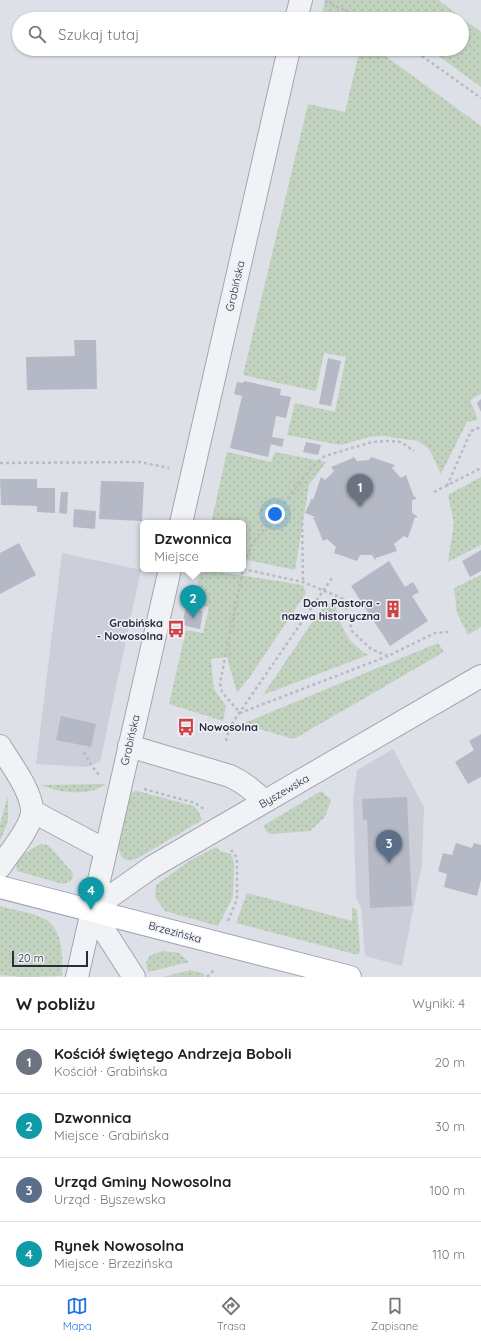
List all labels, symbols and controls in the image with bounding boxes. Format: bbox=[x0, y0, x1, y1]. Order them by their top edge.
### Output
search box bbox=[12, 12, 469, 56]
icon: search bbox=[26, 23, 48, 45]
text: Szukaj tutaj bbox=[58, 25, 139, 44]
street label: Grabińska bbox=[222, 259, 248, 313]
pin: 1 bbox=[347, 474, 373, 507]
your location bbox=[265, 504, 285, 524]
popup bbox=[140, 520, 246, 572]
text: Dzwonnica bbox=[154, 529, 232, 548]
text: Miejsce bbox=[154, 548, 199, 564]
pin: 2 bbox=[180, 585, 206, 618]
place label: Dom Pastora - nazwa historyczna bbox=[281, 596, 380, 623]
building icon: Dom Pastora - nazwa historyczna bbox=[383, 599, 403, 619]
place label: Grabińska - Nowosolna bbox=[97, 616, 163, 643]
bus stop icon: Grabińska - Nowosolna bbox=[166, 619, 186, 639]
street label: Grabińska bbox=[117, 713, 143, 767]
bus stop icon: Nowosolna bbox=[176, 717, 196, 737]
place label: Nowosolna bbox=[199, 720, 258, 734]
street label: Byszewska bbox=[256, 771, 312, 811]
pin: 3 bbox=[376, 830, 402, 863]
pin: 4 bbox=[78, 877, 104, 910]
street label: Brzezińska bbox=[147, 918, 203, 946]
scale bar bbox=[12, 949, 88, 968]
text: 20 m bbox=[18, 951, 44, 965]
text: W pobliżu bbox=[16, 993, 96, 1014]
text: Wyniki: 4 bbox=[412, 995, 465, 1011]
text: Kościół świętego Andrzeja Boboli bbox=[54, 1044, 292, 1063]
text: 1 bbox=[26, 1054, 32, 1070]
text: 20 m bbox=[435, 1054, 465, 1070]
text: Kościół · Grabińska bbox=[54, 1063, 167, 1079]
text: Dzwonnica bbox=[54, 1108, 132, 1127]
text: 2 bbox=[25, 1118, 33, 1134]
text: 30 m bbox=[435, 1118, 465, 1134]
text: Miejsce · Grabińska bbox=[54, 1127, 169, 1143]
text: Urząd Gminy Nowosolna bbox=[54, 1172, 231, 1191]
text: 3 bbox=[26, 1182, 32, 1198]
text: 100 m bbox=[429, 1182, 465, 1198]
text: Urząd · Byszewska bbox=[54, 1191, 166, 1207]
text: Rynek Nowosolna bbox=[54, 1236, 184, 1255]
text: 4 bbox=[25, 1246, 33, 1262]
text: 110 m bbox=[432, 1246, 465, 1262]
text: Miejsce · Brzezińska bbox=[54, 1255, 173, 1271]
tab: Mapa bbox=[63, 1295, 92, 1333]
tab: Trasa bbox=[217, 1295, 246, 1333]
tab: Zapisane bbox=[371, 1295, 418, 1333]

